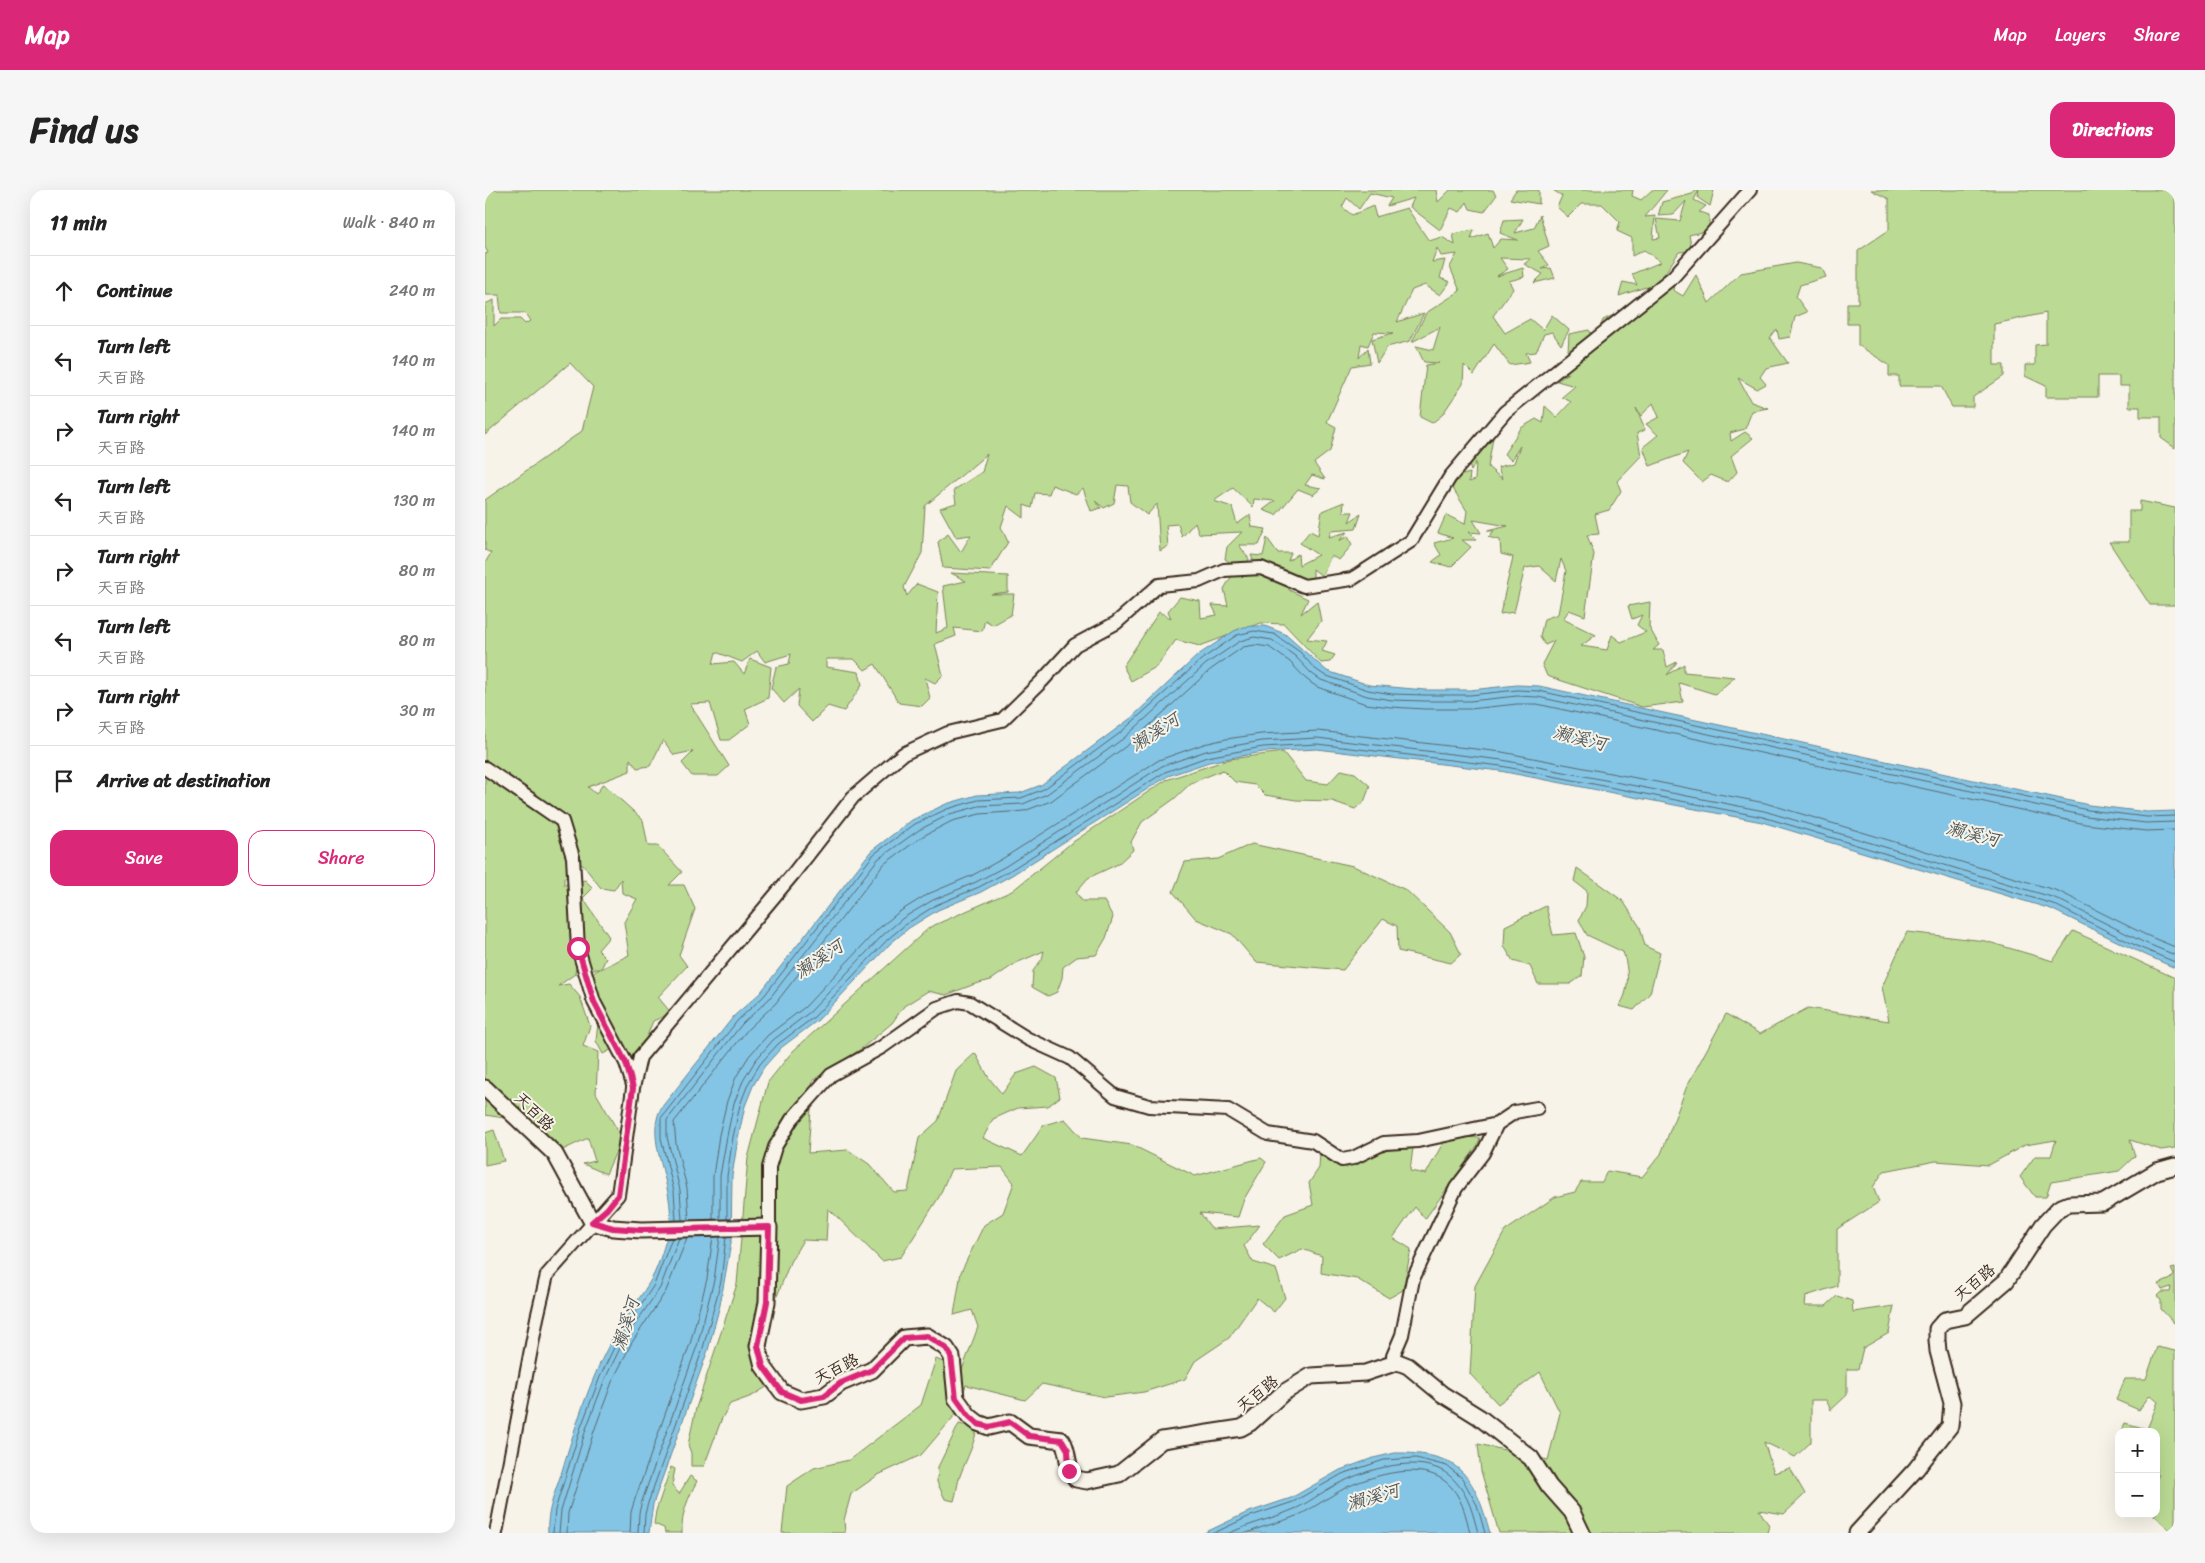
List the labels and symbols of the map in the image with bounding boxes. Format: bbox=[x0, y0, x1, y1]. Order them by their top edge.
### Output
water label: 濑溪河 bbox=[1124, 702, 1189, 760]
water label: 濑溪河 bbox=[1550, 716, 1613, 761]
water label: 濑溪河 bbox=[1943, 812, 2006, 857]
water label: 濑溪河 bbox=[788, 929, 853, 987]
route start bbox=[567, 937, 590, 960]
street label: 天百路 bbox=[507, 1084, 562, 1138]
street label: 天百路 bbox=[1947, 1256, 2002, 1309]
water label: 濑溪河 bbox=[603, 1291, 650, 1354]
street label: 天百路 bbox=[808, 1345, 864, 1392]
street label: 天百路 bbox=[1230, 1367, 1285, 1420]
route end bbox=[1058, 1460, 1081, 1483]
water label: 濑溪河 bbox=[1343, 1473, 1406, 1520]

